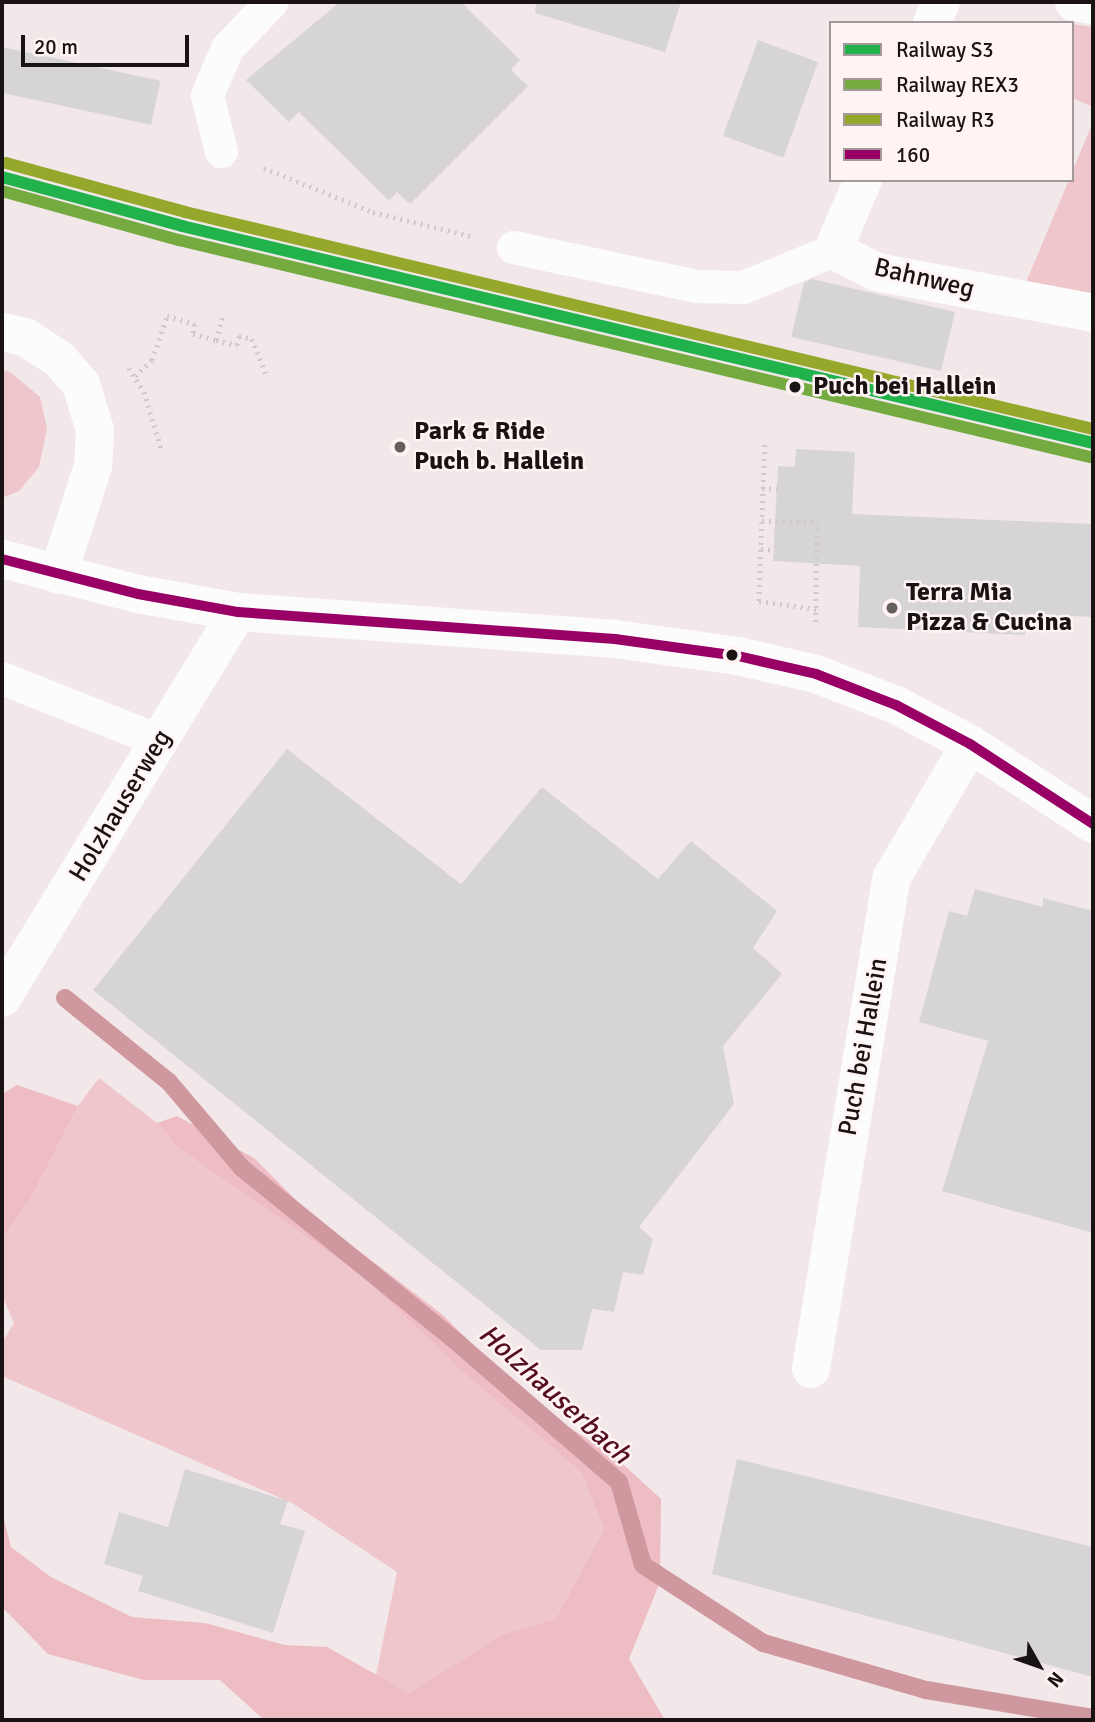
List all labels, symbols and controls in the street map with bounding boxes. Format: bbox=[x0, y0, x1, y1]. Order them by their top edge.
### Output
scale bar bbox=[24, 21, 192, 65]
legend bbox=[829, 21, 1074, 182]
text: 20 m bbox=[34, 34, 78, 60]
text: Railway S3 bbox=[896, 37, 994, 63]
text: Railway REX3 bbox=[896, 72, 1019, 98]
text: Railway R3 bbox=[896, 107, 995, 133]
text: 160 bbox=[896, 142, 930, 168]
street label: Bahnweg bbox=[871, 252, 977, 306]
place label: Puch bei Hallein bbox=[813, 371, 997, 403]
marker: Puch bei Hallein bbox=[783, 375, 807, 399]
place label: Park & Ride Puch b. Hallein bbox=[414, 416, 584, 478]
marker: Park & Ride Puch b. Hallein bbox=[392, 439, 408, 455]
place label: Terra Mia Pizza & Cucina bbox=[906, 577, 1072, 638]
marker: Terra Mia Pizza & Cucina bbox=[884, 600, 900, 616]
unlabelled marker bbox=[725, 648, 739, 662]
street label: Holzhauserweg bbox=[63, 724, 179, 888]
street label: Puch bei Hallein bbox=[833, 956, 895, 1138]
water label: Holzhauserbach bbox=[472, 1317, 638, 1471]
north arrow bbox=[1004, 1631, 1074, 1701]
text: N bbox=[1042, 1667, 1069, 1692]

